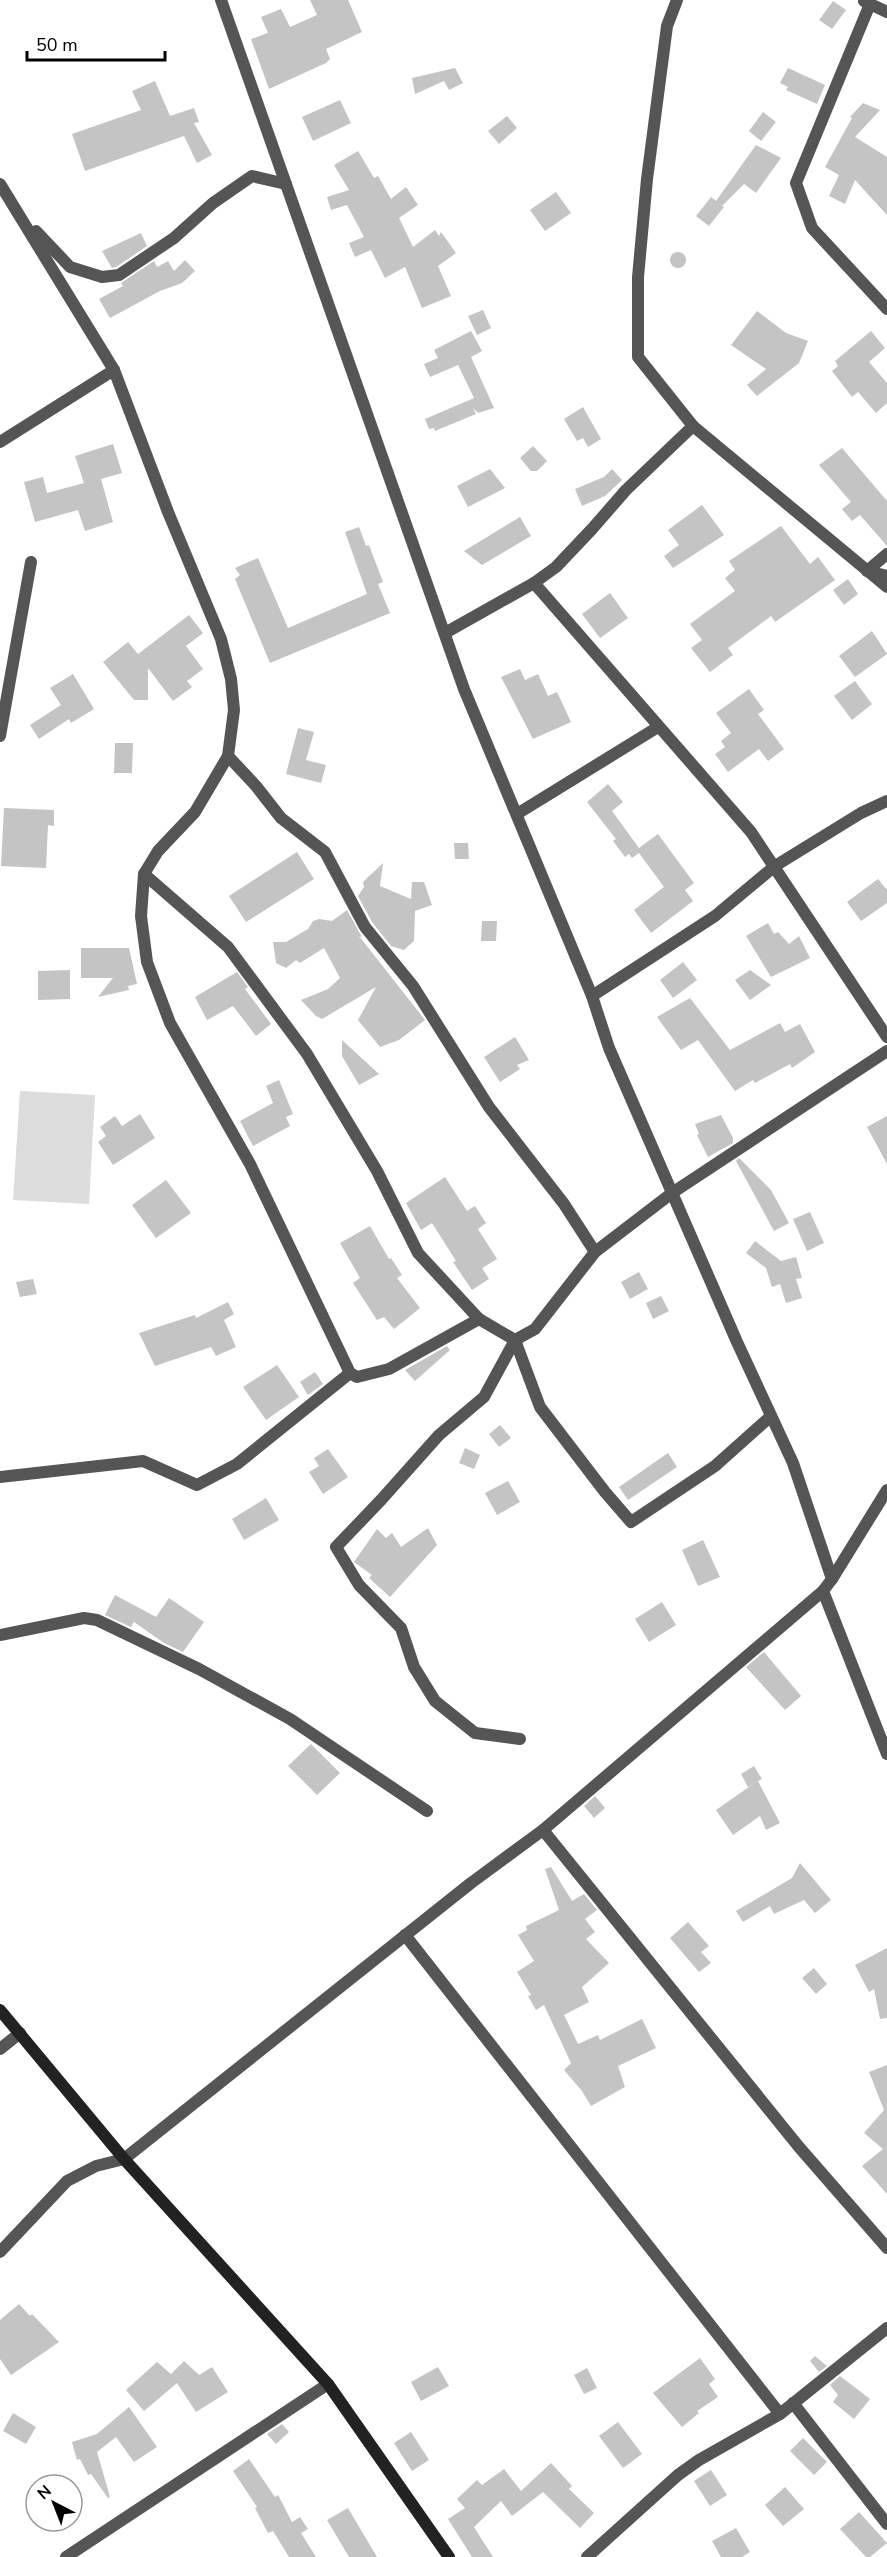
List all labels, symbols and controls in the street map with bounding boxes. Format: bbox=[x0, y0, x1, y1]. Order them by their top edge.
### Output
scale bar bbox=[27, 24, 165, 62]
text: 50 m bbox=[36, 33, 78, 57]
north arrow bbox=[24, 2473, 84, 2533]
text: N bbox=[33, 2480, 56, 2505]

